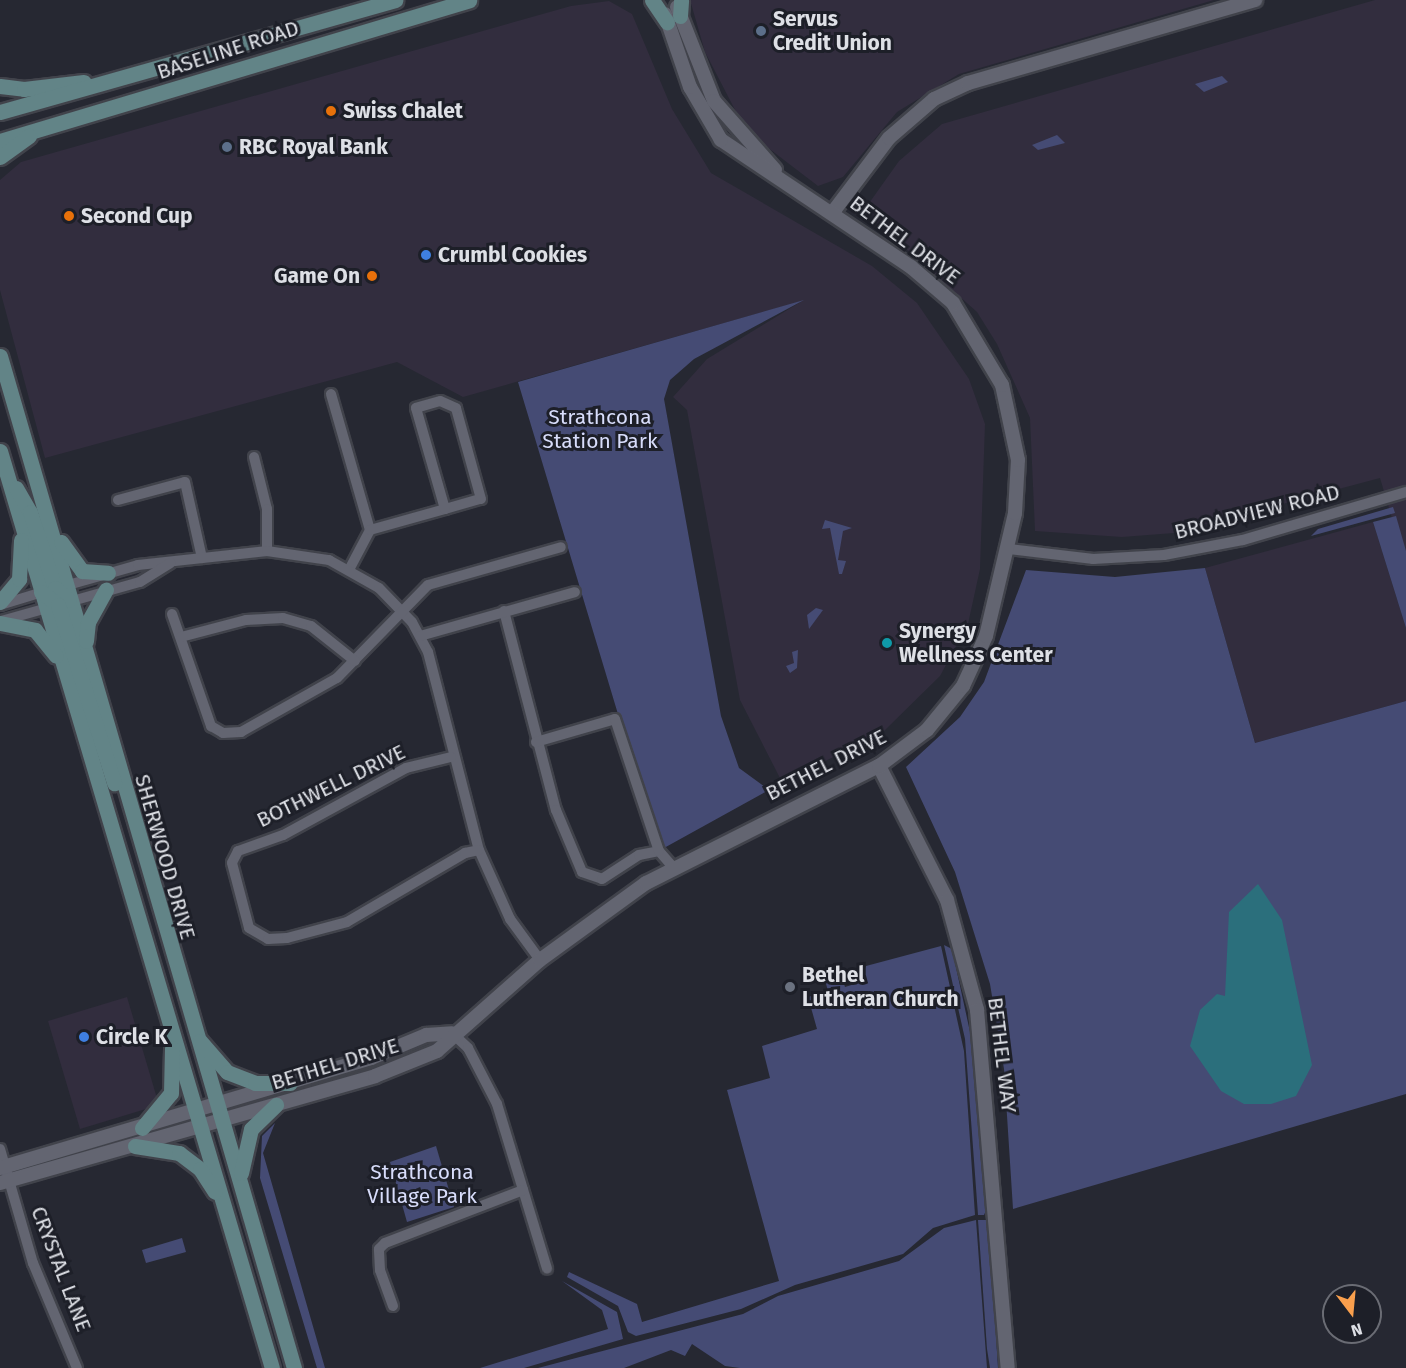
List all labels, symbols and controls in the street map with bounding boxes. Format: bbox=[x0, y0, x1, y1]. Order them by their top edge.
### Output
place label: Servus Credit Union bbox=[773, 6, 892, 56]
street label: BASELINE ROAD bbox=[154, 15, 302, 85]
marker: Servus Credit Union bbox=[754, 24, 768, 38]
place label: Swiss Chalet bbox=[343, 98, 463, 124]
marker: Swiss Chalet bbox=[324, 104, 338, 118]
place label: RBC Royal Bank bbox=[239, 134, 388, 160]
marker: RBC Royal Bank bbox=[220, 140, 234, 154]
street label: BETHEL DRIVE bbox=[845, 190, 965, 290]
place label: Second Cup bbox=[81, 203, 192, 229]
marker: Second Cup bbox=[62, 209, 76, 223]
place label: Crumbl Cookies bbox=[438, 242, 587, 268]
marker: Crumbl Cookies bbox=[419, 248, 433, 262]
place label: Game On bbox=[274, 263, 360, 289]
marker: Game On bbox=[365, 269, 379, 283]
park label: Strathcona Station Park bbox=[542, 404, 658, 454]
street label: BROADVIEW ROAD bbox=[1172, 479, 1342, 545]
place label: Synergy Wellness Center bbox=[899, 618, 1053, 668]
marker: Synergy Wellness Center bbox=[880, 636, 894, 650]
street label: BETHEL DRIVE bbox=[762, 724, 890, 806]
street label: BOTHWELL DRIVE bbox=[253, 739, 409, 833]
street label: SHERWOOD DRIVE bbox=[129, 772, 201, 942]
place label: Bethel Lutheran Church bbox=[802, 962, 959, 1012]
marker: Bethel Lutheran Church bbox=[783, 980, 797, 994]
street label: BETHEL WAY bbox=[982, 996, 1022, 1114]
place label: Circle K bbox=[96, 1024, 168, 1050]
marker: Circle K bbox=[77, 1030, 91, 1044]
street label: BETHEL DRIVE bbox=[268, 1033, 402, 1095]
park label: Strathcona Village Park bbox=[367, 1159, 477, 1209]
street label: CRYSTAL LANE bbox=[26, 1203, 96, 1335]
north arrow bbox=[1322, 1284, 1382, 1344]
text: N bbox=[1349, 1319, 1364, 1340]

